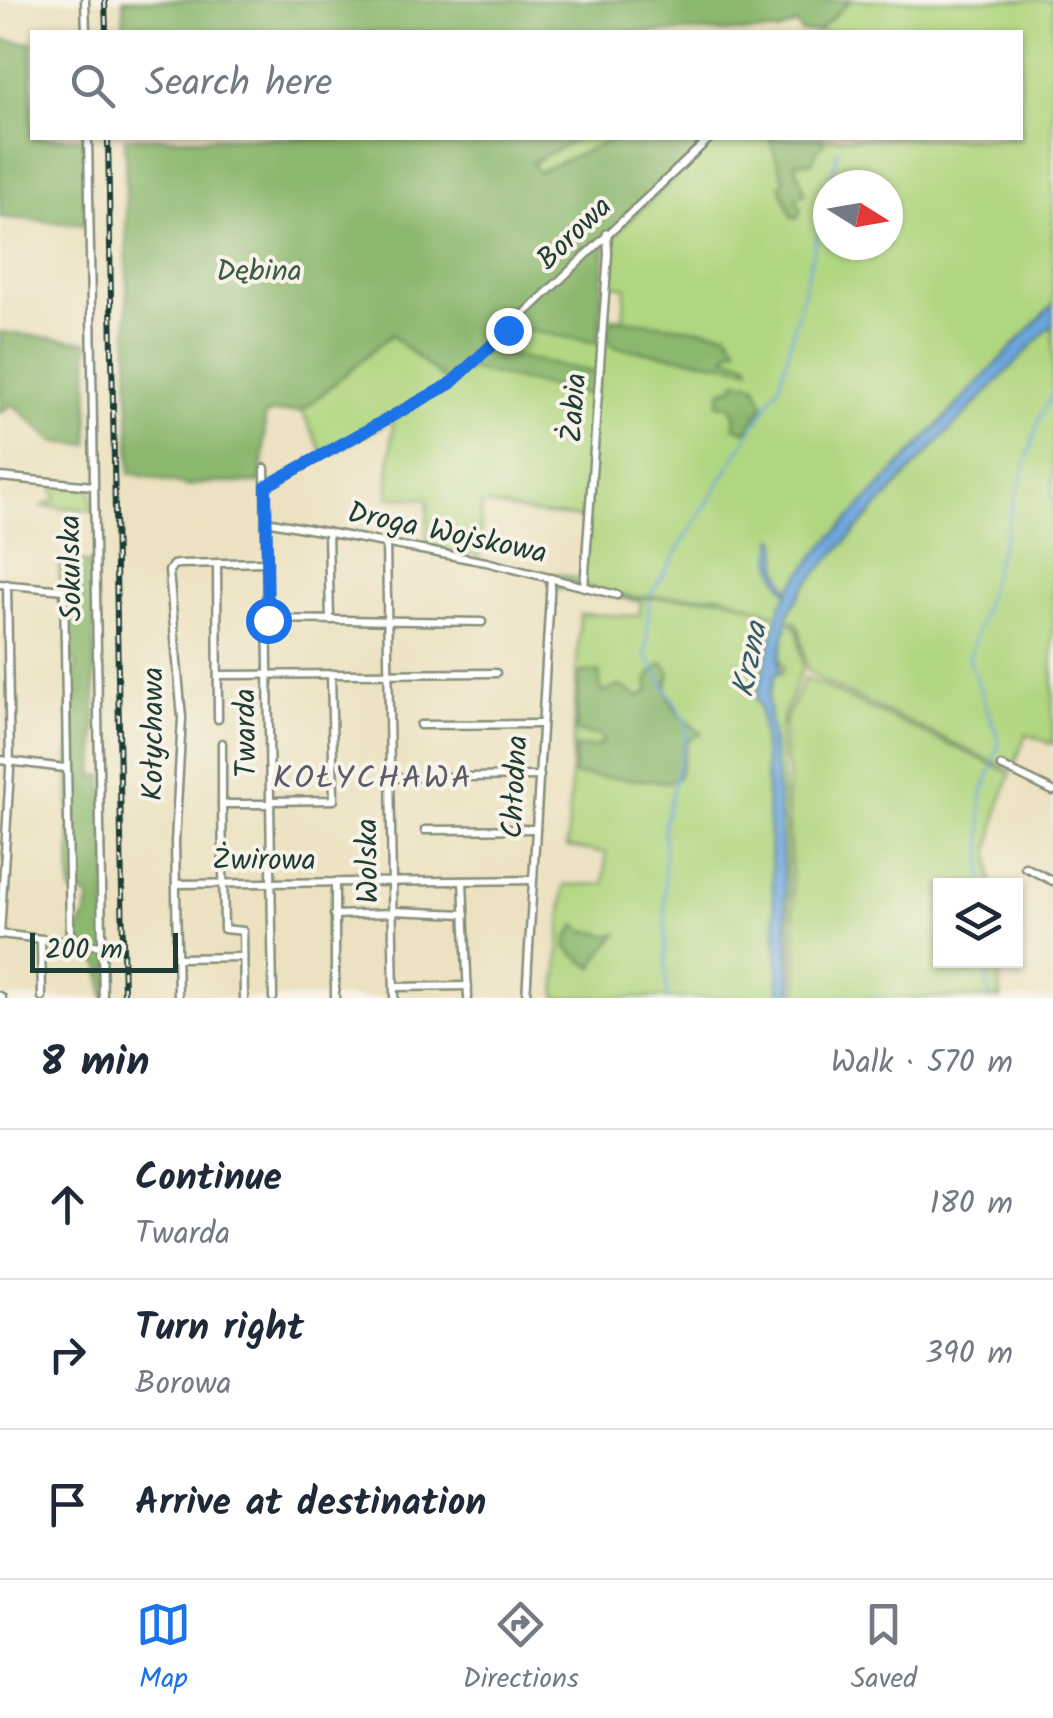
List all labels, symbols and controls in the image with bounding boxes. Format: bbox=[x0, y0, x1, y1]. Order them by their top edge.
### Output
search box bbox=[30, 30, 1023, 140]
text: Search here bbox=[145, 55, 332, 115]
icon: search bbox=[65, 58, 120, 113]
north arrow bbox=[813, 170, 903, 260]
street label: Borowa bbox=[526, 185, 624, 283]
park label: Dębina bbox=[216, 248, 302, 296]
route end bbox=[486, 308, 532, 354]
street label: Żabia bbox=[549, 372, 601, 444]
street label: Droga Wojskowa bbox=[343, 489, 551, 579]
street label: Sokulska bbox=[47, 514, 97, 622]
route start bbox=[246, 598, 292, 644]
water label: Krzna bbox=[719, 616, 784, 702]
street label: Kołychawa bbox=[130, 667, 178, 801]
street label: Twarda bbox=[222, 688, 272, 778]
street label: Chłodna bbox=[489, 734, 543, 840]
district label: KOŁYCHAWA bbox=[273, 754, 473, 805]
street label: Wolska bbox=[344, 818, 394, 904]
street label: Żwirowa bbox=[212, 837, 316, 885]
map controls bbox=[933, 878, 1023, 968]
button: layers bbox=[933, 878, 1023, 968]
scale bar bbox=[30, 928, 178, 973]
text: 200 m bbox=[45, 928, 123, 973]
text: 8 min bbox=[40, 1030, 150, 1097]
text: Walk · 570 m bbox=[831, 1038, 1013, 1089]
text: Continue bbox=[135, 1149, 282, 1209]
icon: ahead bbox=[40, 1177, 95, 1232]
text: 180 m bbox=[929, 1179, 1013, 1230]
text: Twarda bbox=[135, 1209, 230, 1260]
text: Turn right bbox=[135, 1299, 304, 1359]
icon: right bbox=[40, 1327, 95, 1382]
text: 390 m bbox=[925, 1329, 1013, 1380]
text: Borowa bbox=[135, 1359, 232, 1410]
text: Arrive at destination bbox=[135, 1474, 486, 1534]
icon: arrive bbox=[40, 1477, 95, 1532]
tab: Map bbox=[136, 1597, 191, 1702]
tab: Directions bbox=[463, 1597, 579, 1702]
tab: Saved bbox=[851, 1597, 917, 1702]

